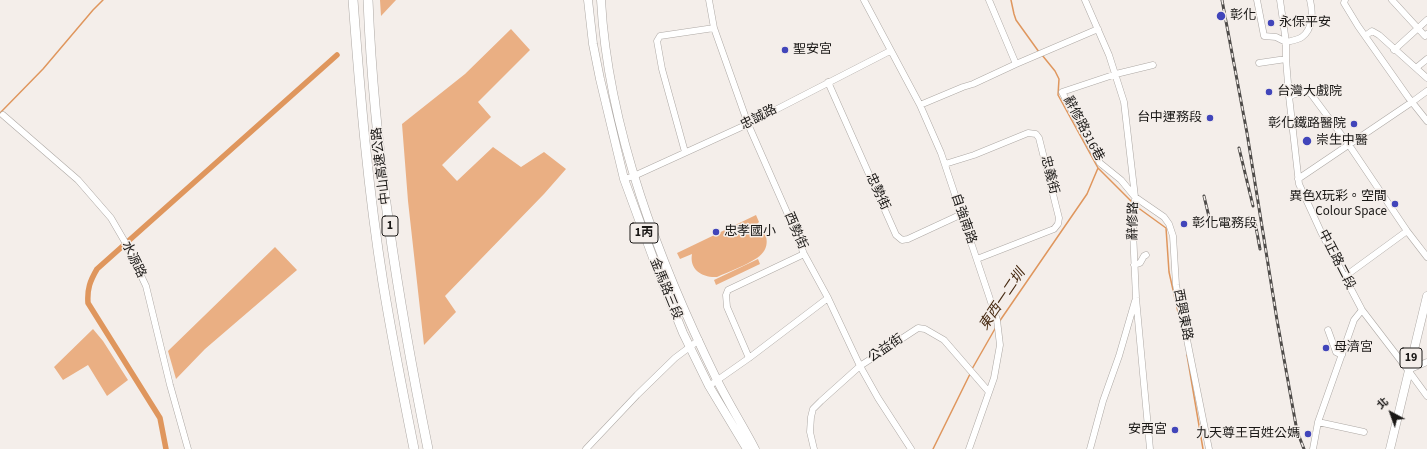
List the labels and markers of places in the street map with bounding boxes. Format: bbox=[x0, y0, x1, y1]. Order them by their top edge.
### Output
place label: 彰化 bbox=[1230, 8, 1256, 24]
marker: 彰化 bbox=[1215, 10, 1227, 22]
place label: 永保平安 bbox=[1279, 15, 1331, 31]
marker: 永保平安 bbox=[1266, 18, 1276, 28]
place label: 聖安宮 bbox=[793, 42, 832, 58]
marker: 聖安宮 bbox=[780, 45, 790, 55]
place label: 台灣大戲院 bbox=[1277, 84, 1342, 100]
marker: 台灣大戲院 bbox=[1264, 87, 1274, 97]
place label: 台中運務段 bbox=[1137, 110, 1202, 126]
marker: 台中運務段 bbox=[1205, 113, 1215, 123]
place label: 彰化鐵路醫院 bbox=[1268, 116, 1346, 132]
marker: 彰化鐵路醫院 bbox=[1349, 119, 1359, 129]
place label: 崇生中醫 bbox=[1316, 133, 1368, 149]
marker: 崇生中醫 bbox=[1301, 135, 1313, 147]
place label: 異色X玩彩。空間 Colour Space bbox=[1289, 189, 1387, 220]
marker: 異色X玩彩。空間 Colour Space bbox=[1390, 199, 1400, 209]
place label: 彰化電務段 bbox=[1192, 216, 1257, 232]
marker: 彰化電務段 bbox=[1179, 219, 1189, 229]
place label: 忠孝國小 bbox=[724, 224, 776, 240]
marker: 忠孝國小 bbox=[711, 227, 721, 237]
place label: 母濟宮 bbox=[1334, 340, 1373, 356]
marker: 母濟宮 bbox=[1321, 343, 1331, 353]
place label: 安西宮 bbox=[1128, 422, 1167, 438]
marker: 安西宮 bbox=[1170, 425, 1180, 435]
place label: 九天尊王百姓公媽 bbox=[1196, 426, 1300, 442]
marker: 九天尊王百姓公媽 bbox=[1303, 429, 1313, 439]

